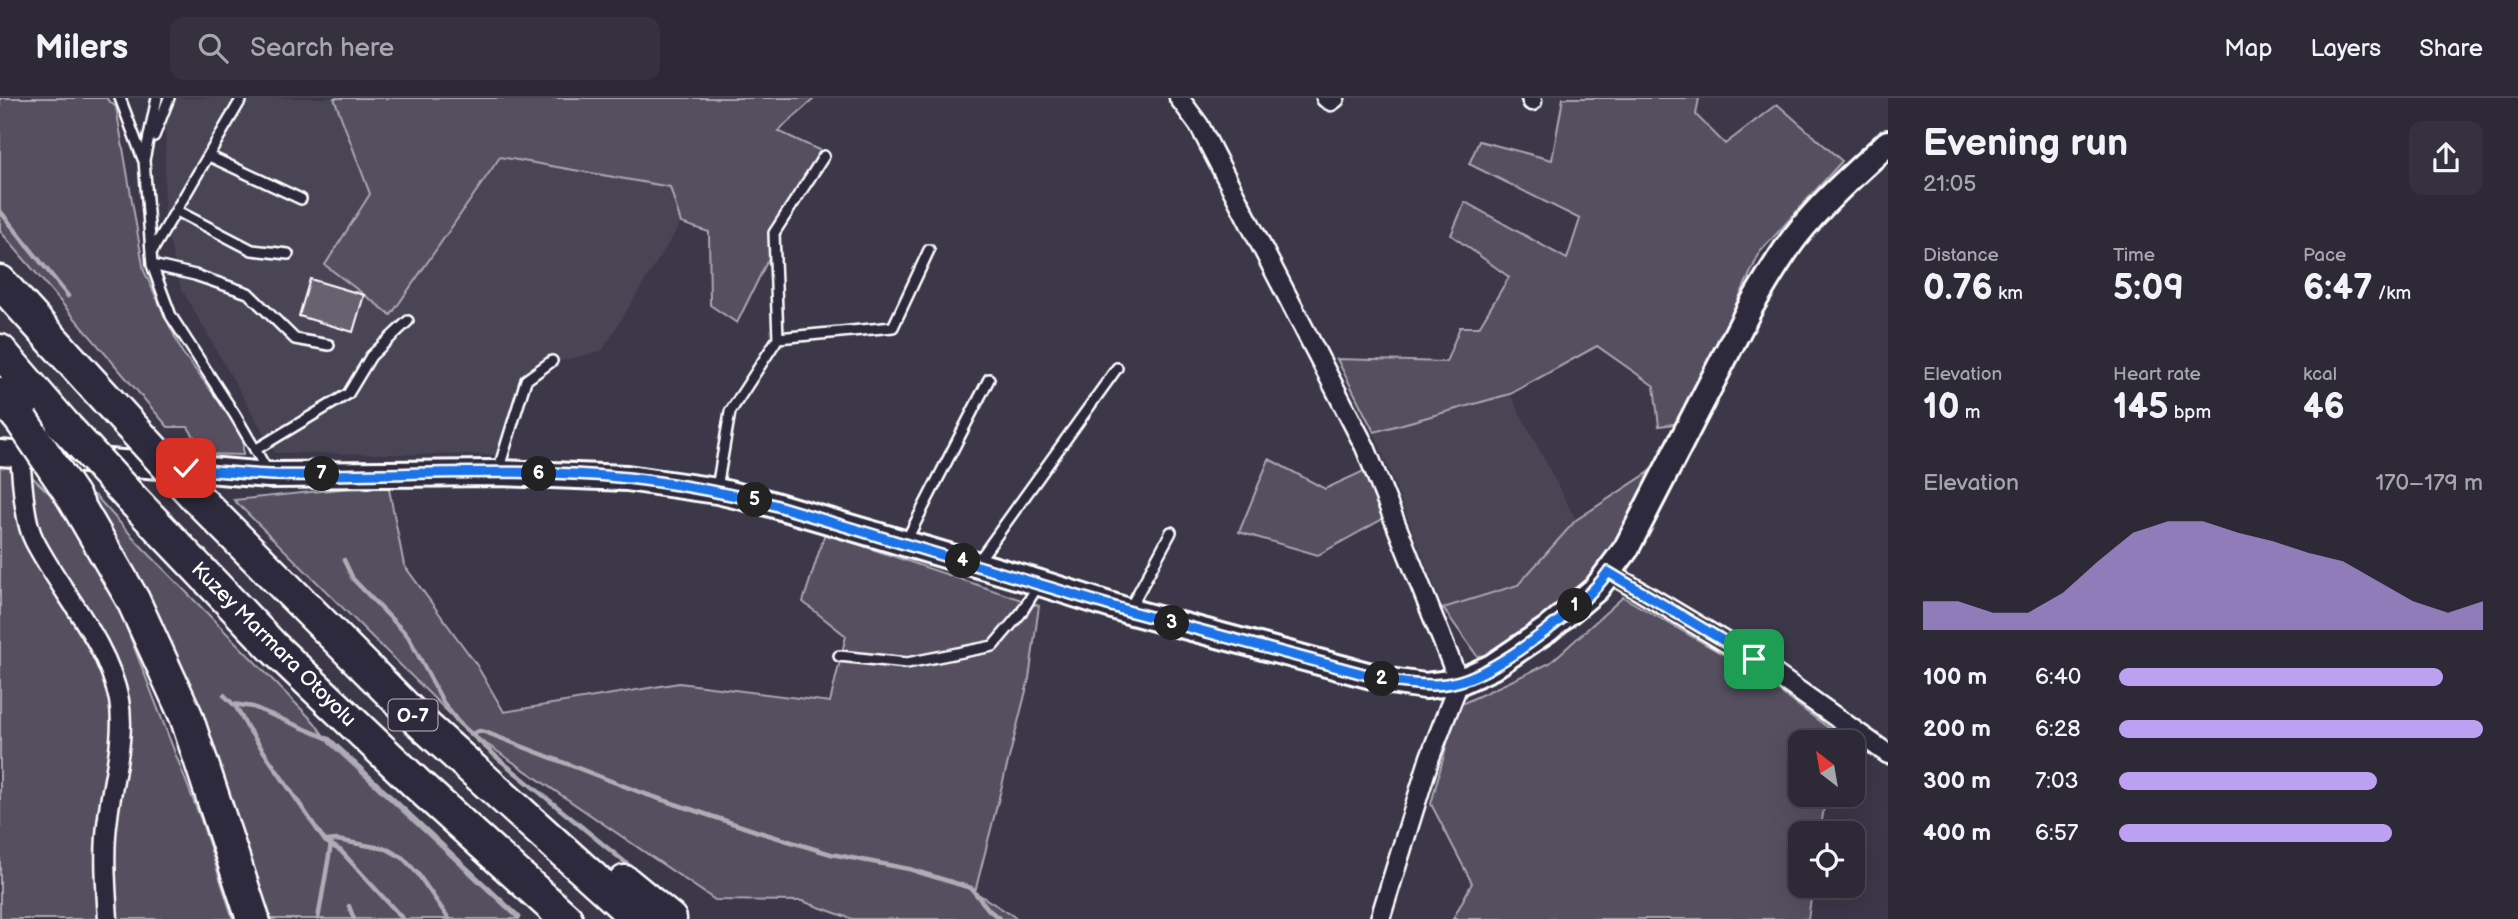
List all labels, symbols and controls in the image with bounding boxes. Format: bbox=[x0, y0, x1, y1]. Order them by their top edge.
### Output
search box bbox=[170, 17, 660, 80]
text: Milers bbox=[35, 28, 128, 68]
icon: search bbox=[194, 29, 232, 67]
text: Search here bbox=[250, 33, 394, 64]
text: Map bbox=[2224, 34, 2272, 63]
text: Layers bbox=[2310, 34, 2381, 63]
text: Share bbox=[2419, 34, 2483, 63]
text: Evening run bbox=[1923, 121, 2128, 166]
button: share bbox=[2409, 121, 2483, 195]
text: 21:05 bbox=[1923, 170, 1976, 198]
text: Distance bbox=[1923, 244, 1999, 267]
text: Time bbox=[2113, 244, 2155, 267]
text: Pace bbox=[2303, 244, 2346, 267]
text: 0.76 bbox=[1923, 267, 1993, 310]
text: 5:09 bbox=[2113, 267, 2184, 310]
text: 6:47 bbox=[2303, 267, 2373, 310]
text: km bbox=[1993, 282, 2023, 305]
text: /km bbox=[2373, 282, 2411, 305]
text: Elevation bbox=[1923, 363, 2002, 386]
text: Heart rate bbox=[2113, 363, 2201, 386]
text: kcal bbox=[2303, 363, 2337, 386]
text: 10 bbox=[1923, 386, 1960, 429]
text: 145 bbox=[2113, 386, 2169, 429]
text: 46 bbox=[2303, 386, 2345, 429]
text: m bbox=[1960, 401, 1980, 424]
text: bpm bbox=[2169, 401, 2211, 424]
pin bbox=[156, 438, 216, 498]
icon: check bbox=[167, 449, 205, 487]
pin: 7 bbox=[304, 456, 340, 492]
pin: 6 bbox=[522, 456, 556, 492]
text: 7 bbox=[316, 462, 327, 485]
text: 6 bbox=[533, 462, 544, 485]
text: Elevation bbox=[1923, 469, 2019, 497]
text: 170–179 m bbox=[2375, 469, 2483, 497]
pin: 5 bbox=[738, 482, 772, 518]
text: 5 bbox=[749, 488, 760, 511]
pin: 4 bbox=[946, 544, 981, 578]
text: 4 bbox=[957, 549, 968, 572]
street label: Kuzey Marmara Otoyolu bbox=[186, 557, 361, 732]
pin: 1 bbox=[1558, 588, 1592, 624]
text: 1 bbox=[1571, 594, 1579, 617]
pin: 3 bbox=[1154, 606, 1190, 640]
text: 3 bbox=[1166, 611, 1177, 634]
pin bbox=[1724, 629, 1784, 689]
icon: arrive bbox=[1735, 640, 1773, 678]
pin: 2 bbox=[1364, 662, 1400, 696]
text: 100 m bbox=[1923, 663, 1987, 691]
text: 6:40 bbox=[2035, 663, 2081, 691]
text: 2 bbox=[1376, 667, 1387, 690]
road number: O-7 bbox=[388, 700, 438, 730]
text: 200 m bbox=[1923, 715, 1991, 743]
text: 6:28 bbox=[2035, 715, 2081, 743]
north arrow bbox=[1788, 730, 1866, 807]
map controls bbox=[1788, 730, 1865, 898]
text: 300 m bbox=[1923, 767, 1991, 795]
text: 7:03 bbox=[2035, 767, 2079, 795]
text: 400 m bbox=[1923, 819, 1991, 847]
text: 6:57 bbox=[2035, 819, 2078, 847]
button: locate bbox=[1788, 821, 1865, 898]

